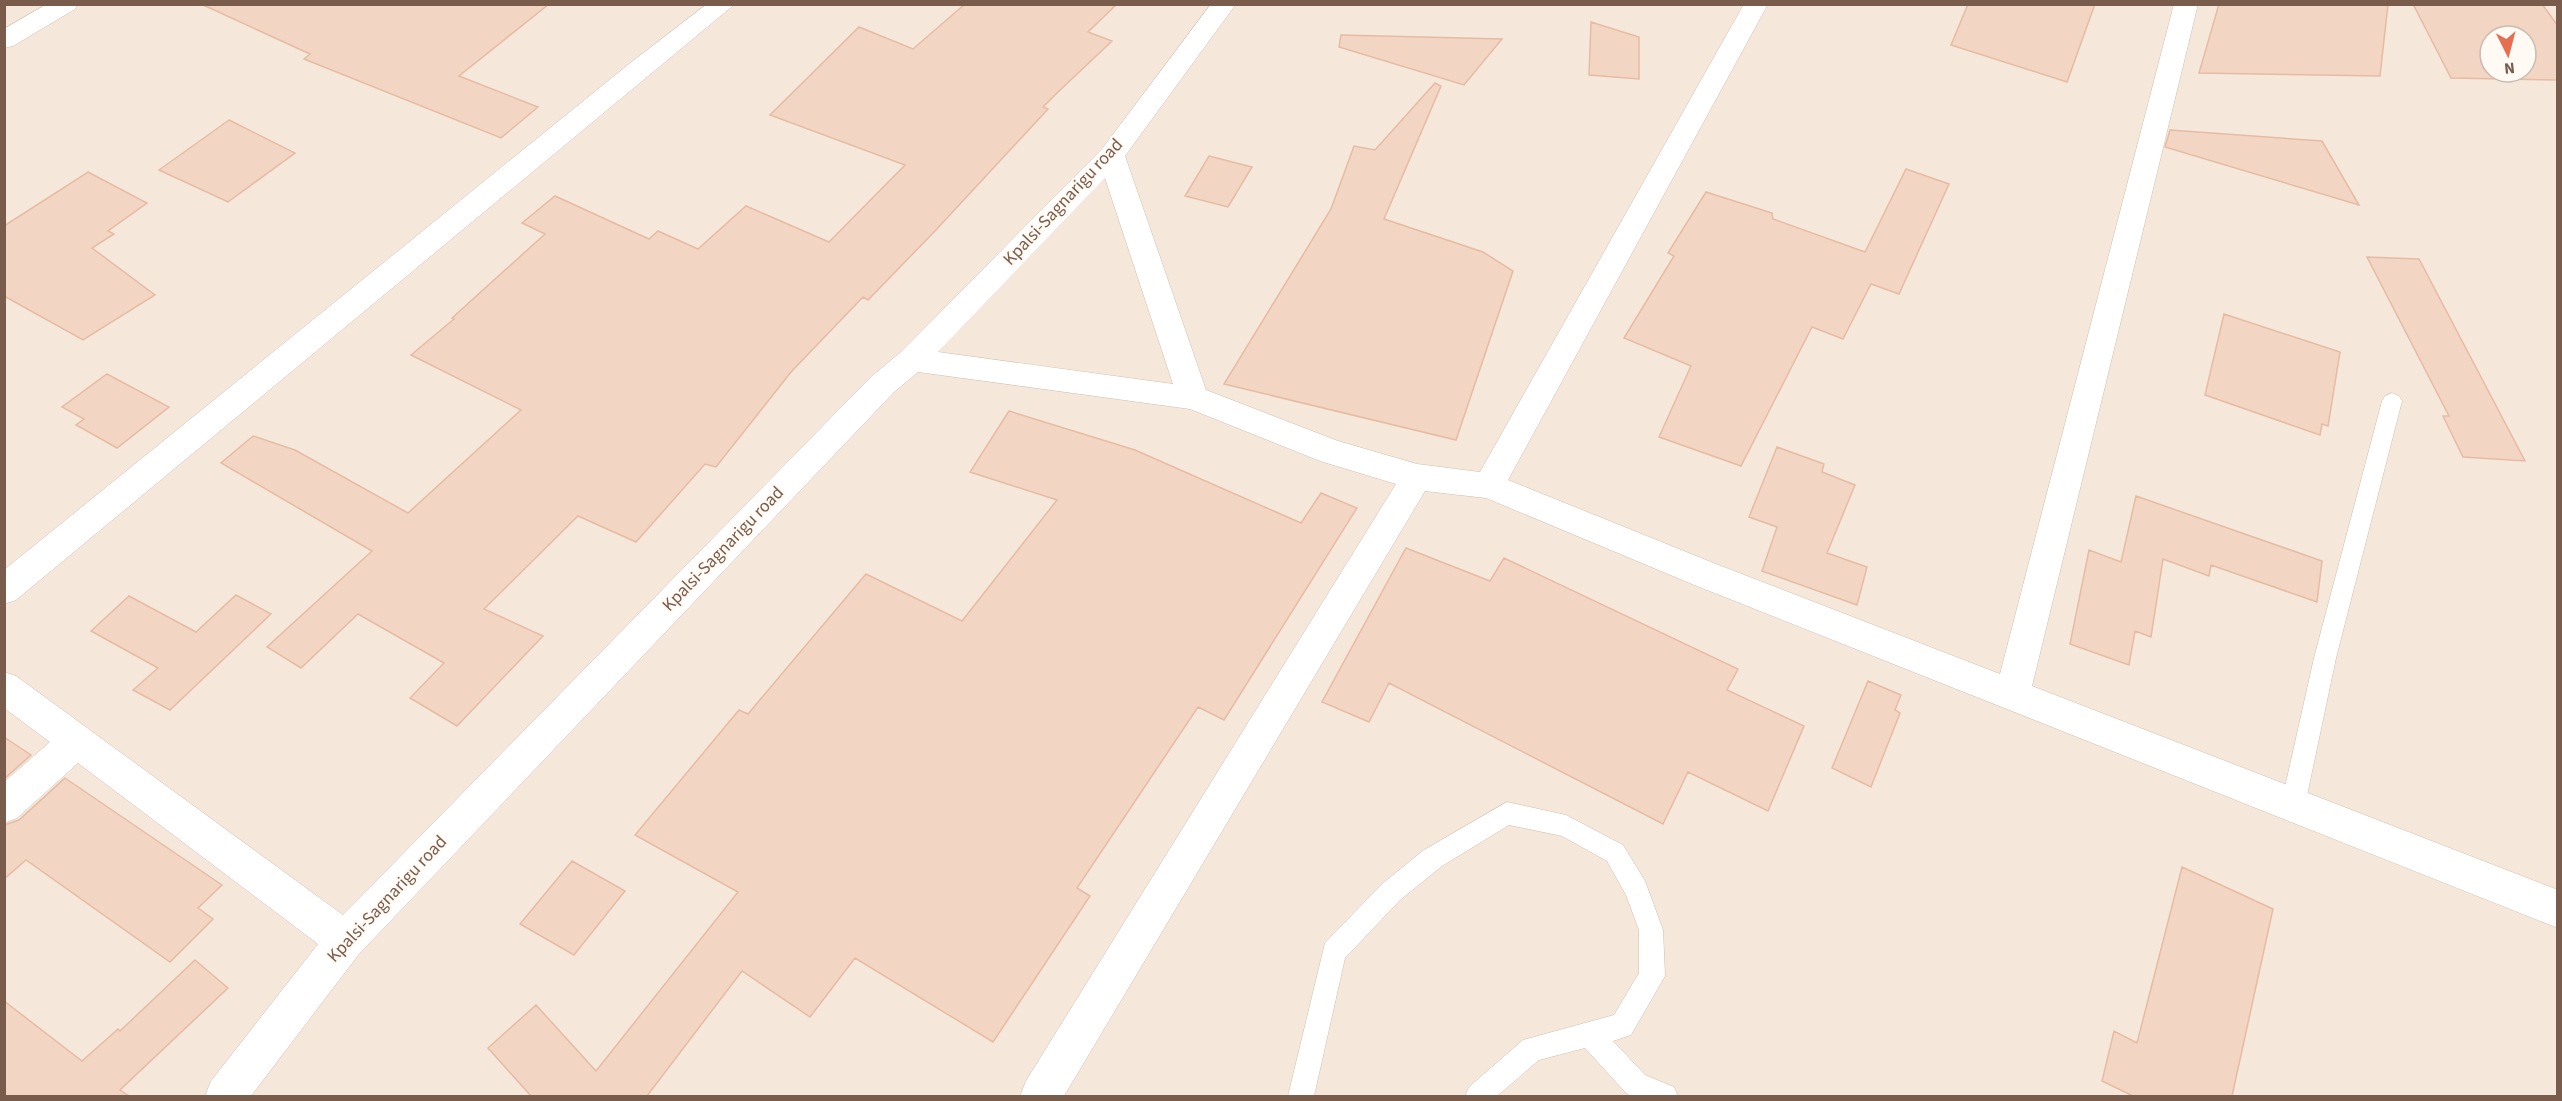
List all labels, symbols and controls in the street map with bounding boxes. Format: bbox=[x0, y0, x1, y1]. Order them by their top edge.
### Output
north arrow bbox=[2478, 24, 2538, 84]
text: N bbox=[2503, 56, 2516, 79]
street label: Kpalsi-Sagnarigu road bbox=[997, 133, 1129, 271]
street label: Kpalsi-Sagnarigu road bbox=[657, 481, 789, 617]
street label: Kpalsi-Sagnarigu road bbox=[321, 830, 453, 968]

